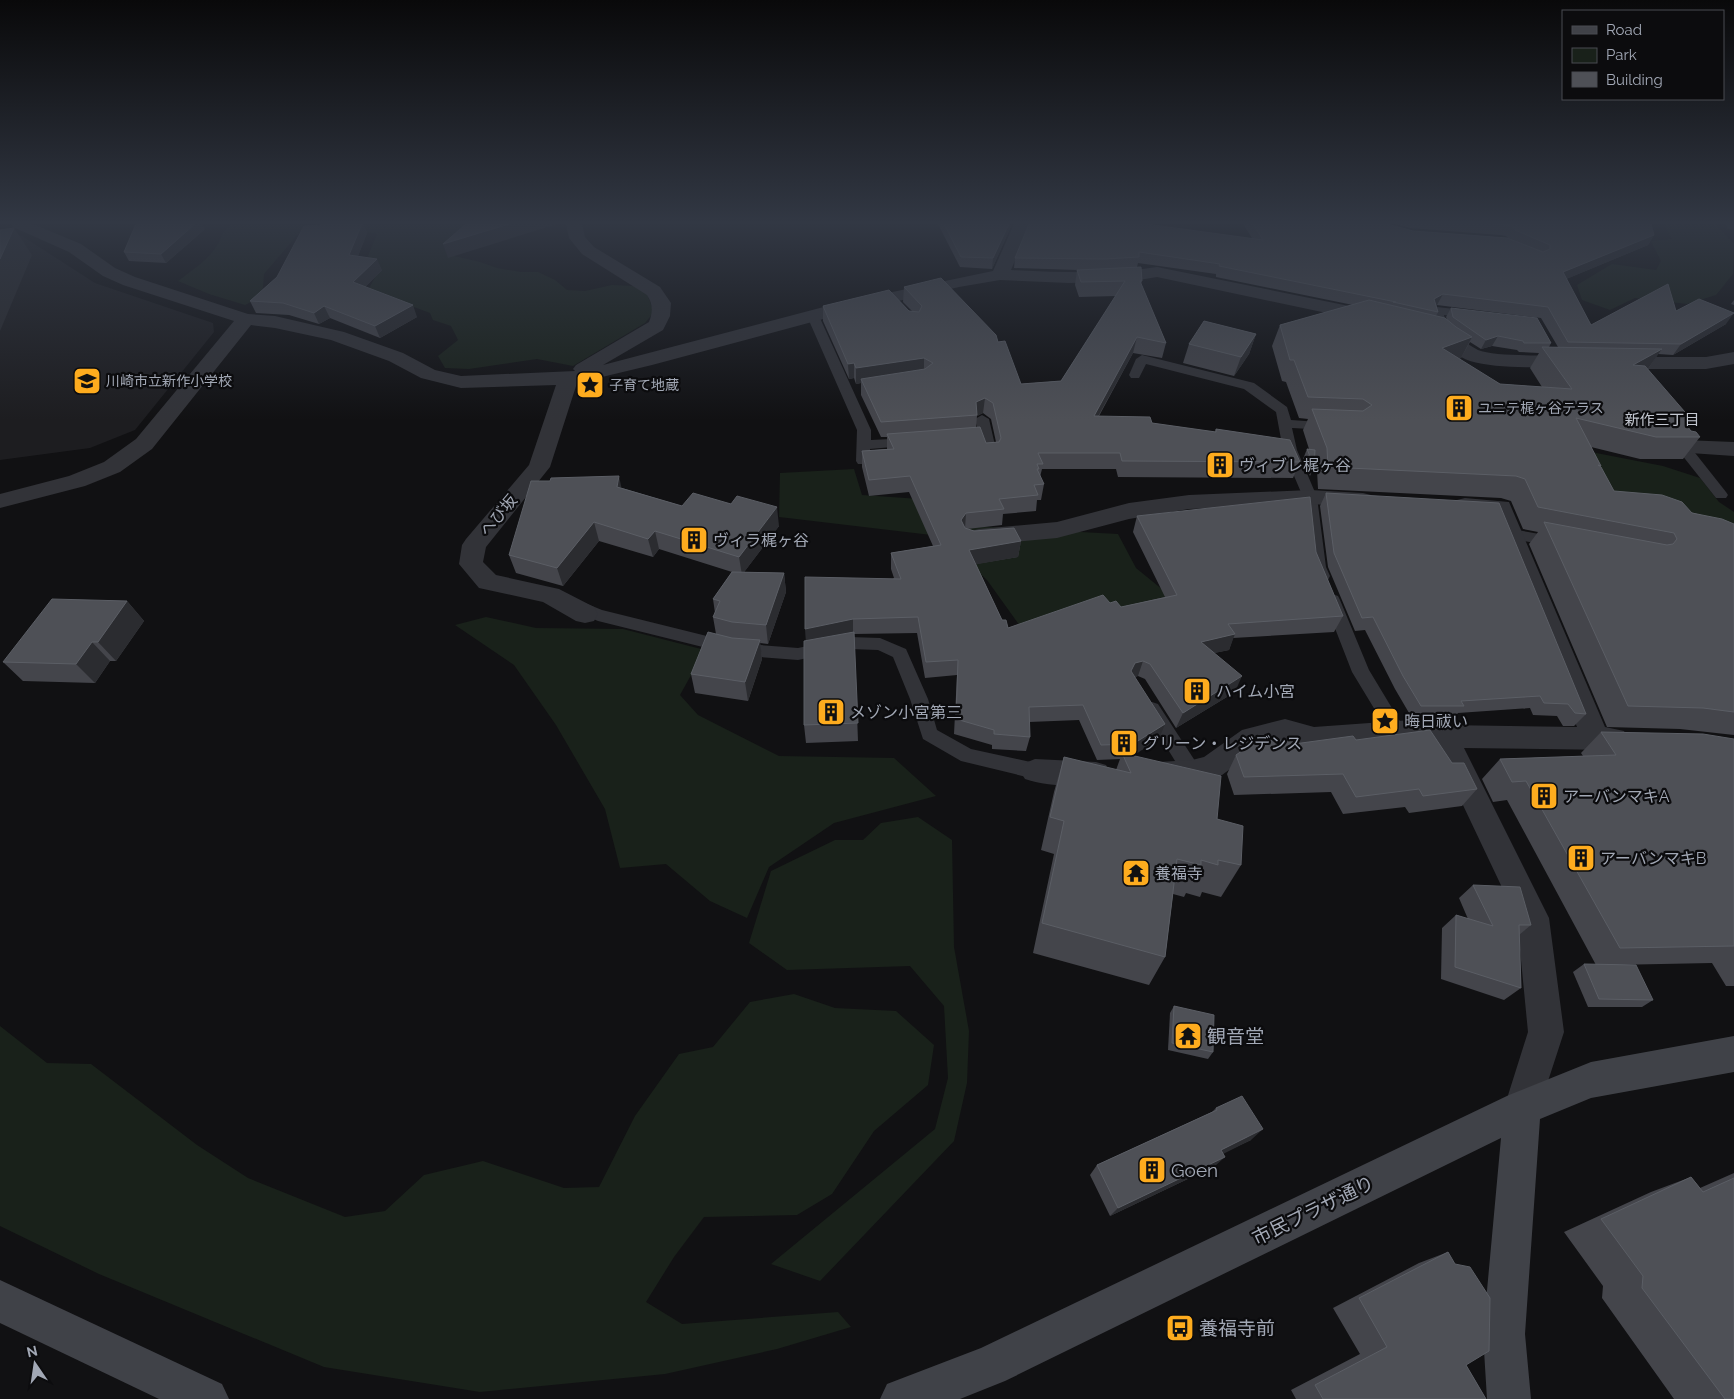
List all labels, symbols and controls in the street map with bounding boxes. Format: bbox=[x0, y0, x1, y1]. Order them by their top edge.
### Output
legend bbox=[1562, 10, 1724, 100]
text: Road bbox=[1606, 21, 1642, 39]
text: Park bbox=[1606, 46, 1637, 64]
text: Building bbox=[1606, 71, 1663, 89]
school or university icon: 川崎市立新作小学校 bbox=[72, 366, 102, 396]
place icon: 子育て地蔵 bbox=[575, 370, 605, 400]
place label: 川崎市立新作小学校 bbox=[106, 373, 232, 389]
place label: 子育て地蔵 bbox=[609, 377, 679, 393]
building icon: ユニテ梶ヶ谷テラス bbox=[1444, 393, 1474, 423]
place label: ユニテ梶ヶ谷テラス bbox=[1478, 400, 1604, 416]
district label: 新作三丁目 bbox=[1624, 411, 1700, 429]
building icon: ヴィブレ梶ヶ谷 bbox=[1205, 450, 1235, 480]
place label: ヴィブレ梶ヶ谷 bbox=[1239, 456, 1351, 475]
street label: へび坂 bbox=[476, 491, 521, 540]
building icon: ヴィラ梶ヶ谷 bbox=[679, 525, 709, 555]
place label: ヴィラ梶ヶ谷 bbox=[713, 531, 809, 550]
building icon: ハイム小宮 bbox=[1182, 676, 1212, 706]
place label: ハイム小宮 bbox=[1216, 682, 1295, 701]
building icon: メゾン小宮第三 bbox=[816, 697, 846, 727]
place label: メゾン小宮第三 bbox=[850, 703, 962, 722]
place icon: 晦日祓い bbox=[1370, 706, 1400, 736]
place label: 晦日祓い bbox=[1404, 712, 1468, 731]
building icon: グリーン・レジデンス bbox=[1109, 728, 1139, 758]
place label: グリーン・レジデンス bbox=[1143, 734, 1302, 753]
building icon: アーバンマキA bbox=[1529, 781, 1559, 811]
place label: アーバンマキA bbox=[1563, 787, 1670, 806]
building icon: アーバンマキB bbox=[1566, 843, 1596, 873]
place label: アーバンマキB bbox=[1600, 849, 1706, 868]
temple icon: 養福寺 bbox=[1121, 858, 1151, 888]
place label: 養福寺 bbox=[1155, 864, 1203, 883]
temple icon: 観音堂 bbox=[1173, 1021, 1203, 1051]
place label: 観音堂 bbox=[1207, 1025, 1264, 1047]
building icon: Goen bbox=[1137, 1155, 1167, 1185]
place label: Goen bbox=[1171, 1159, 1218, 1181]
street label: 市民プラザ通り bbox=[1248, 1171, 1378, 1249]
bus stop icon: 養福寺前 bbox=[1165, 1313, 1195, 1343]
place label: 養福寺前 bbox=[1199, 1317, 1275, 1339]
north arrow bbox=[10, 1339, 60, 1389]
text: N bbox=[25, 1342, 39, 1360]

